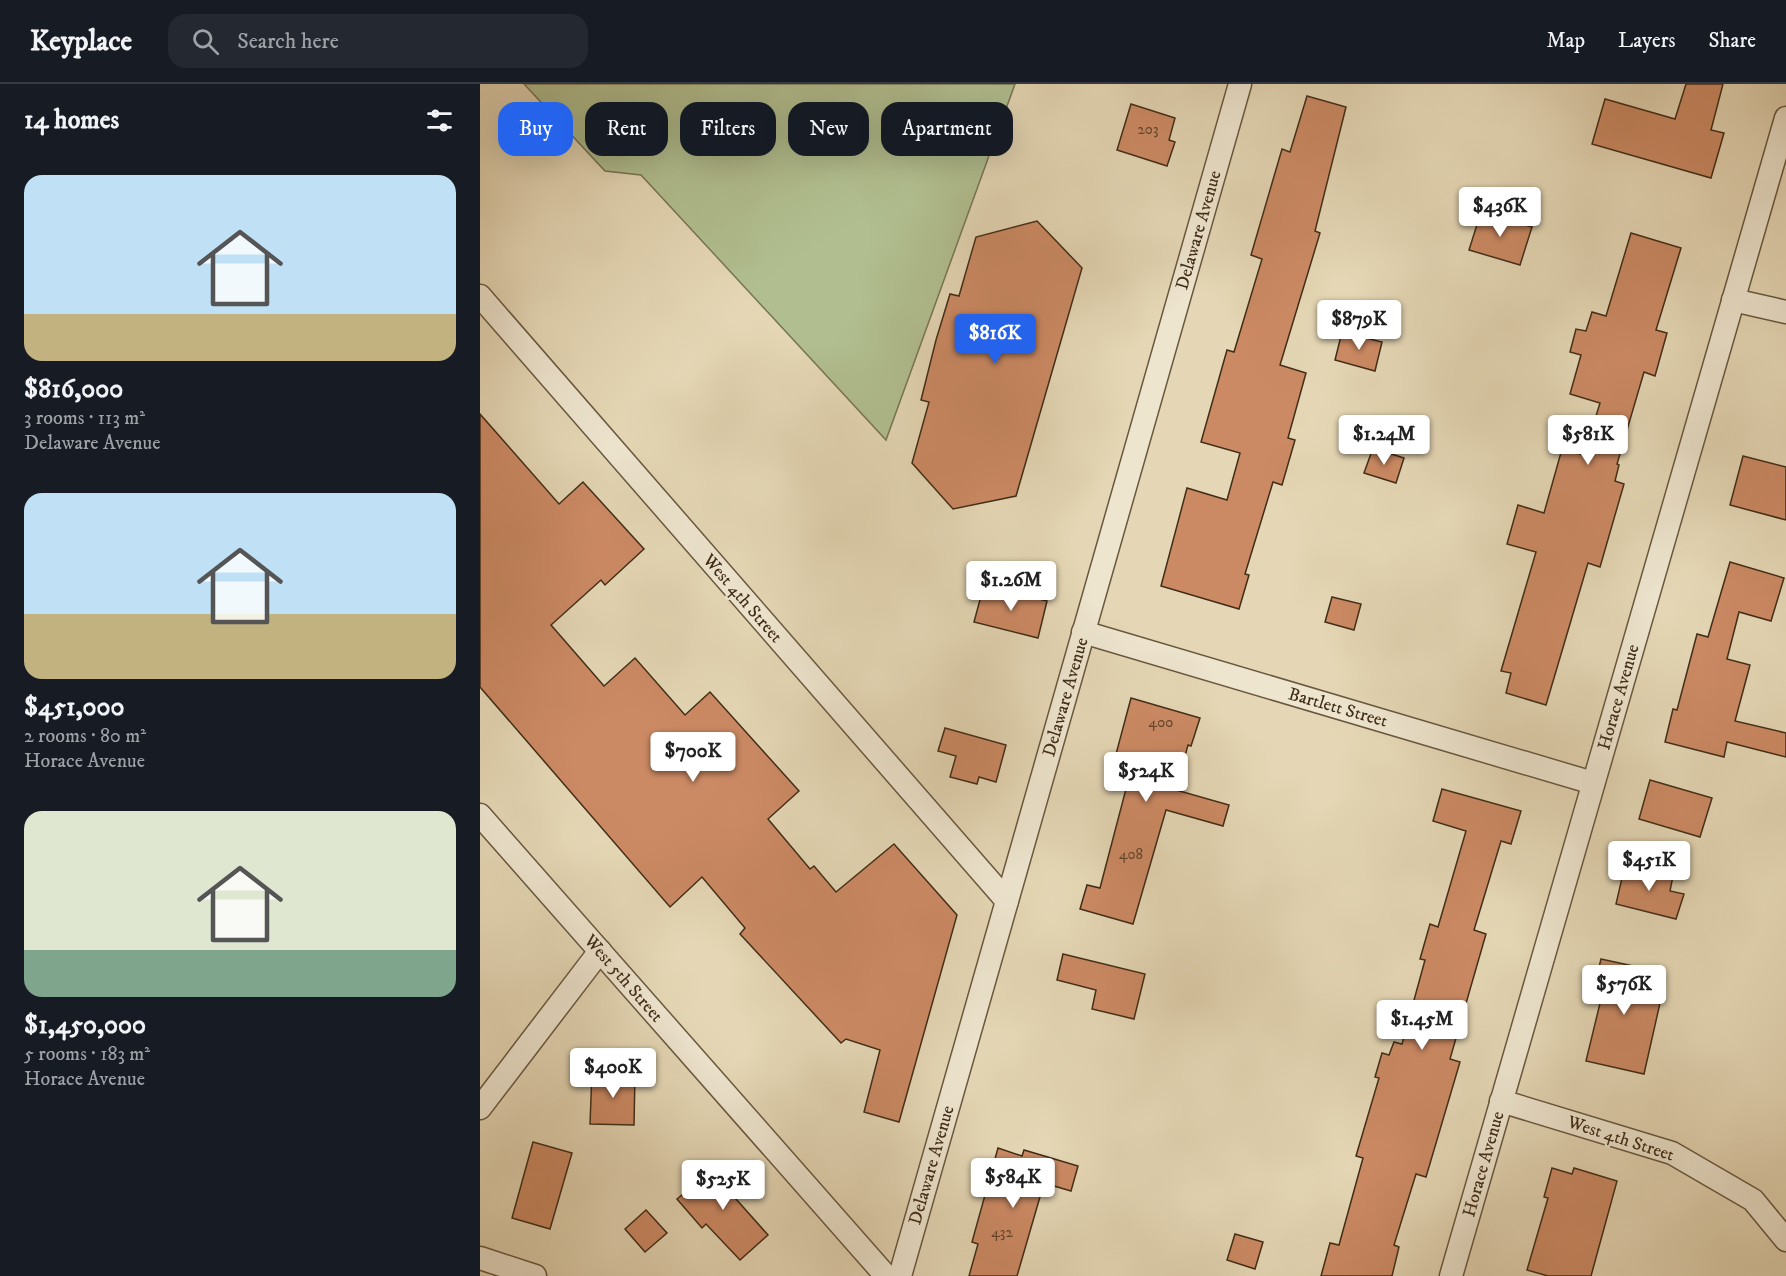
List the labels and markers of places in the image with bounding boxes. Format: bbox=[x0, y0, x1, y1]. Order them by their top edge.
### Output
pin: $436K bbox=[1458, 187, 1542, 238]
pin: $879K bbox=[1317, 300, 1401, 351]
pin: $816K bbox=[953, 314, 1037, 365]
pin: $1.24M bbox=[1335, 415, 1433, 466]
pin: $581K bbox=[1546, 415, 1630, 466]
pin: $1.26M bbox=[962, 561, 1060, 612]
pin: $700K bbox=[651, 732, 735, 783]
pin: $524K bbox=[1104, 752, 1188, 803]
pin: $451K bbox=[1607, 841, 1691, 892]
pin: $576K bbox=[1582, 965, 1666, 1016]
pin: $1.45M bbox=[1373, 1000, 1471, 1051]
pin: $400K bbox=[571, 1048, 655, 1099]
pin: $584K bbox=[971, 1158, 1055, 1209]
pin: $525K bbox=[681, 1160, 765, 1211]

